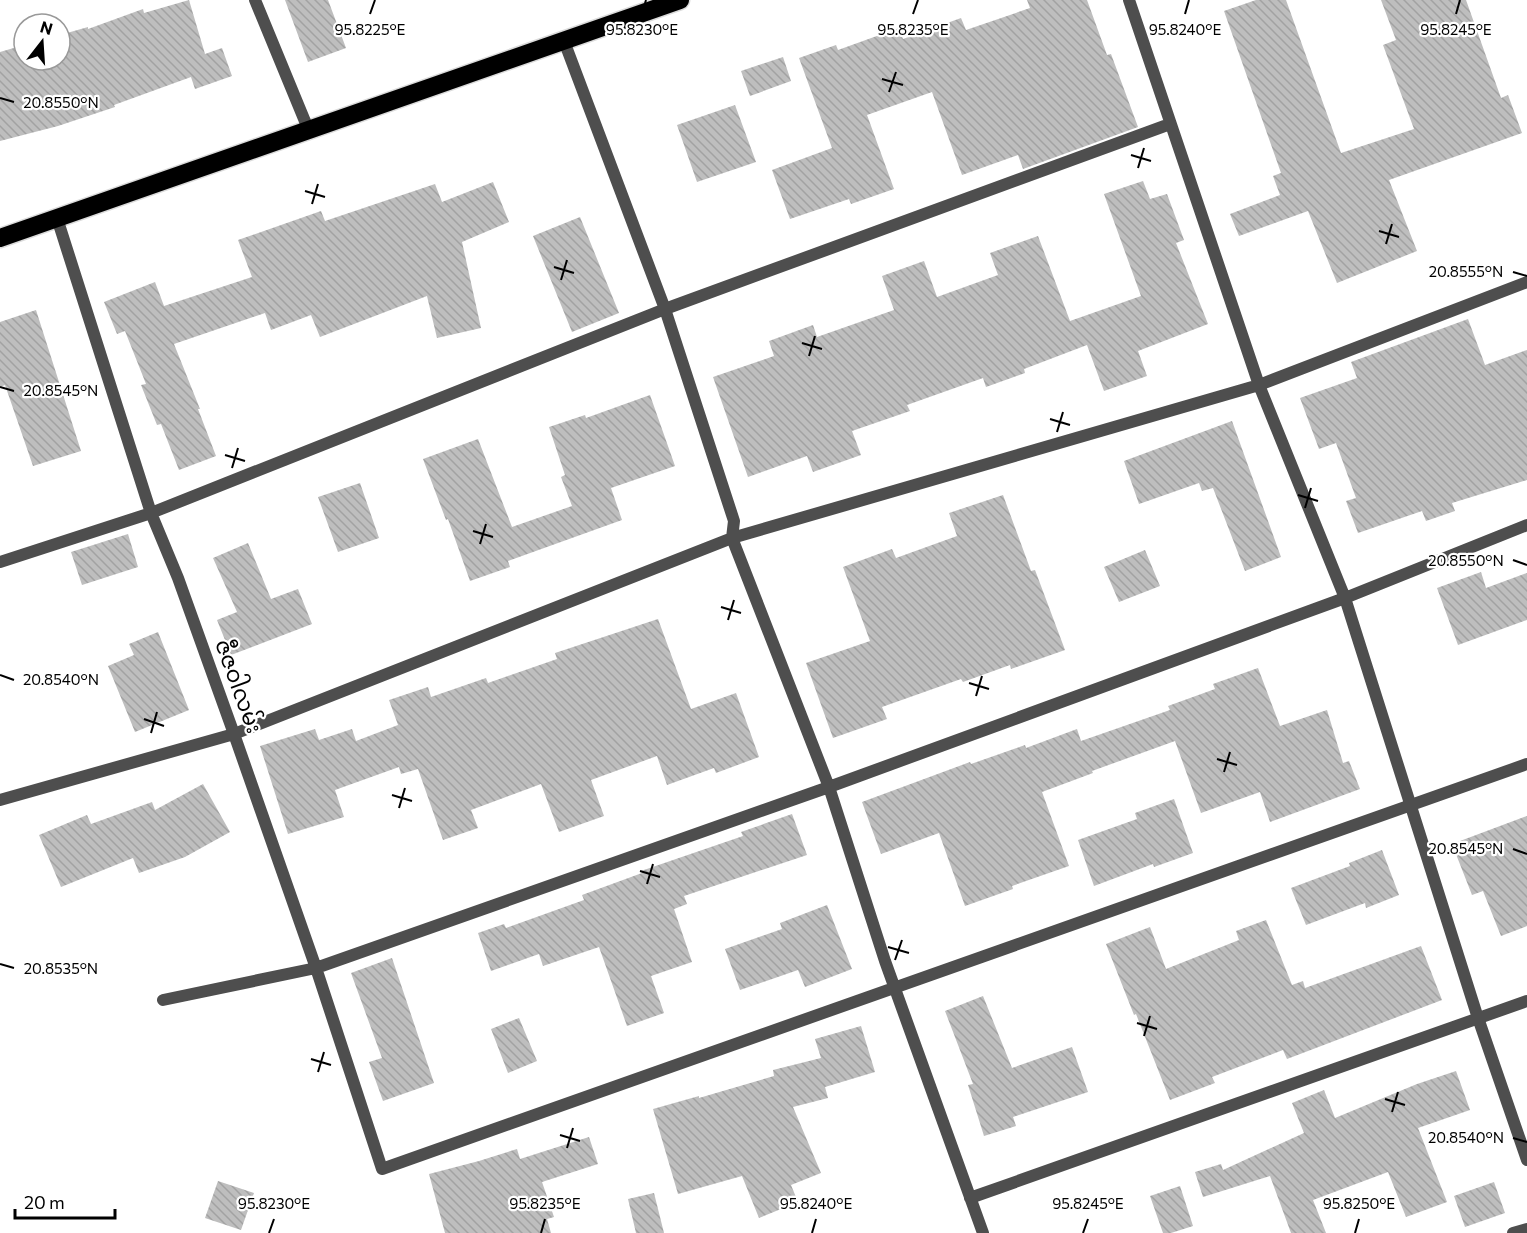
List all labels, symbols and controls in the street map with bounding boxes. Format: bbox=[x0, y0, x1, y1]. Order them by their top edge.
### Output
north arrow bbox=[12, 12, 72, 72]
text: N bbox=[38, 16, 55, 38]
text: 95.8225°E bbox=[334, 20, 406, 38]
text: 95.8230°E bbox=[606, 20, 678, 38]
text: 95.8235°E bbox=[877, 20, 949, 38]
text: 95.8240°E bbox=[1149, 20, 1221, 38]
text: 95.8245°E bbox=[1420, 20, 1492, 38]
text: 20.8550°N bbox=[23, 93, 99, 111]
text: 20.8555°N bbox=[1429, 262, 1503, 280]
text: 20.8545°N bbox=[24, 381, 98, 399]
text: 20.8550°N bbox=[1428, 551, 1504, 569]
street label: ဇီဇဝါလမ်း bbox=[210, 635, 270, 737]
text: 20.8540°N bbox=[23, 670, 99, 688]
text: 20.8545°N bbox=[1429, 839, 1503, 857]
text: 20.8535°N bbox=[24, 959, 98, 977]
text: 20.8540°N bbox=[1428, 1128, 1504, 1146]
scale bar bbox=[15, 1182, 116, 1220]
text: 20 m bbox=[24, 1191, 65, 1213]
text: 95.8230°E bbox=[238, 1194, 310, 1212]
text: 95.8235°E bbox=[509, 1194, 581, 1212]
text: 95.8240°E bbox=[780, 1194, 852, 1212]
text: 95.8245°E bbox=[1052, 1194, 1124, 1212]
text: 95.8250°E bbox=[1323, 1194, 1395, 1212]

